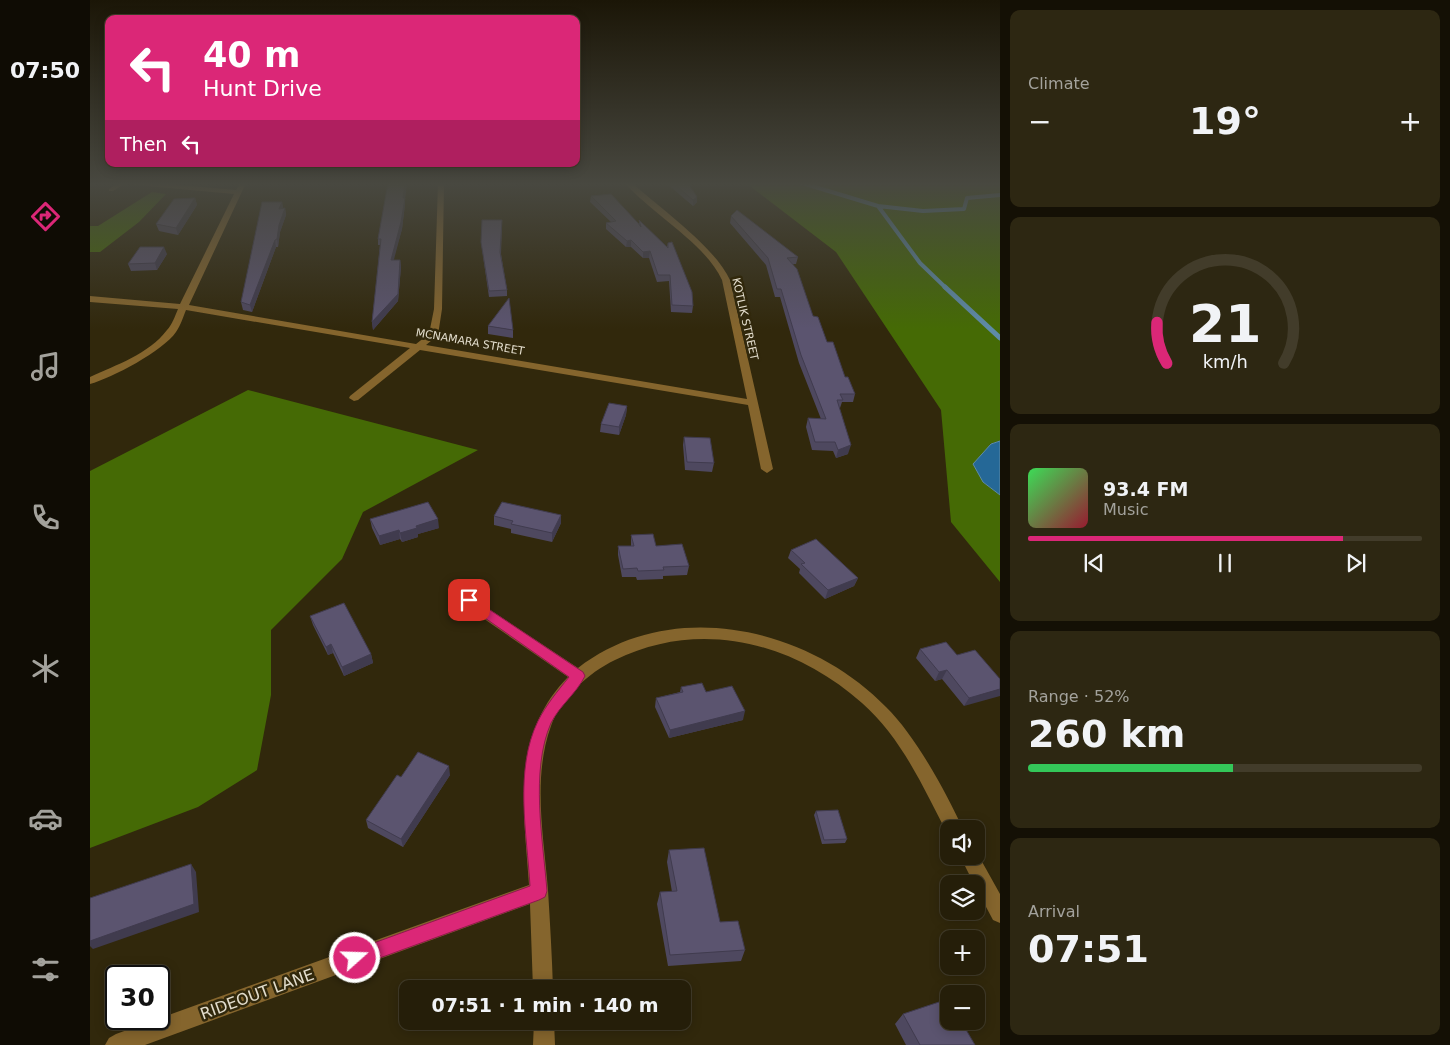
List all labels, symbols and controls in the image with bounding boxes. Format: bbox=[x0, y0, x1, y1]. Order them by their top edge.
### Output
icon: left bbox=[120, 35, 185, 100]
text: 40 m bbox=[203, 35, 300, 75]
text: 07:50 bbox=[10, 58, 80, 83]
text: Climate bbox=[1028, 74, 1090, 93]
text: Hunt Drive bbox=[203, 76, 322, 101]
text: 19° bbox=[1189, 99, 1261, 143]
text: − bbox=[1028, 105, 1051, 138]
text: + bbox=[1399, 105, 1422, 138]
icon: left bbox=[177, 130, 205, 158]
text: Then bbox=[120, 133, 167, 155]
icon: directions bbox=[28, 199, 63, 234]
street label: KOTLIK STREET bbox=[729, 277, 761, 362]
text: 21 bbox=[1189, 294, 1261, 354]
street label: MCNAMARA STREET bbox=[415, 326, 526, 358]
icon: music bbox=[28, 349, 63, 384]
text: km/h bbox=[1202, 351, 1248, 372]
text: 93.4 FM bbox=[1103, 478, 1188, 500]
icon: phone bbox=[28, 500, 63, 535]
text: Music bbox=[1103, 500, 1149, 519]
icon: previous bbox=[1080, 549, 1108, 577]
icon: pause bbox=[1211, 549, 1239, 577]
icon: next bbox=[1342, 549, 1370, 577]
pin bbox=[448, 579, 490, 621]
icon: arrive bbox=[455, 586, 483, 614]
icon: climate bbox=[28, 651, 63, 686]
text: Range · 52% bbox=[1028, 687, 1130, 706]
text: 260 km bbox=[1028, 712, 1185, 756]
icon: car bbox=[28, 801, 63, 836]
map controls bbox=[940, 820, 985, 1030]
button: sound bbox=[940, 820, 985, 865]
button: layers bbox=[940, 875, 985, 920]
text: Arrival bbox=[1028, 902, 1080, 921]
text: 07:51 bbox=[1028, 927, 1149, 971]
button: + bbox=[940, 930, 985, 975]
position arrow bbox=[328, 931, 380, 983]
icon: filters bbox=[28, 952, 63, 987]
speed limit sign: 30 bbox=[105, 965, 170, 1030]
street label: RIDEOUT LANE bbox=[197, 965, 317, 1023]
button: − bbox=[940, 985, 985, 1030]
text: 07:51 · 1 min · 140 m bbox=[431, 994, 659, 1016]

